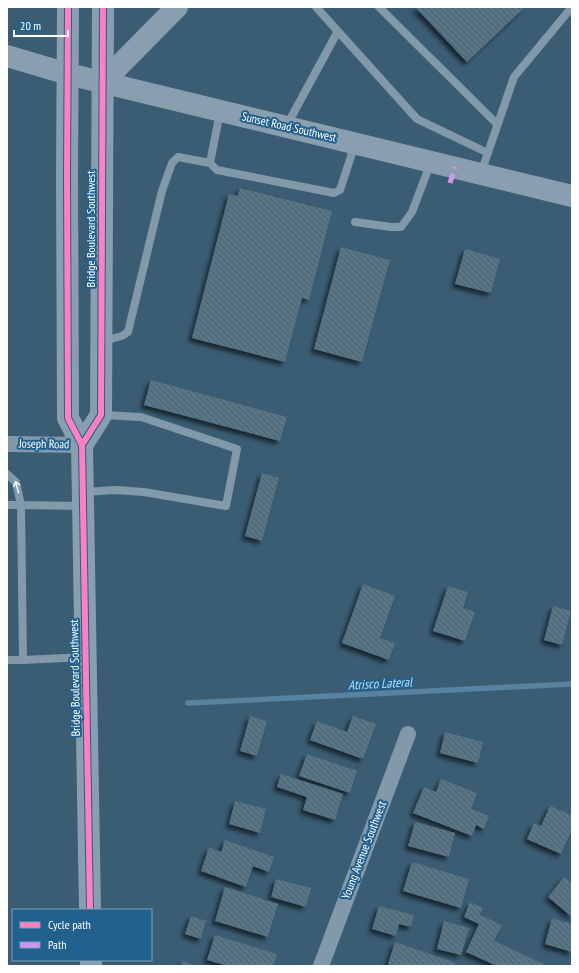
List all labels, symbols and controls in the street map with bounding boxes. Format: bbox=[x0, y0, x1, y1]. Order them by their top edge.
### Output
scale bar bbox=[14, 12, 68, 38]
text: 20 m bbox=[20, 18, 41, 33]
street label: Sunset Road Southwest bbox=[240, 108, 339, 145]
street label: Bridge Boulevard Southwest bbox=[83, 170, 98, 287]
street label: Joseph Road bbox=[18, 436, 69, 451]
one-way arrow bbox=[13, 481, 20, 494]
street label: Bridge Boulevard Southwest bbox=[66, 619, 83, 737]
water label: Atrisco Lateral bbox=[348, 673, 414, 694]
street label: Young Avenue Southwest bbox=[338, 798, 389, 901]
legend bbox=[12, 909, 152, 961]
text: Cycle path bbox=[48, 917, 91, 932]
text: Path bbox=[48, 937, 66, 952]

